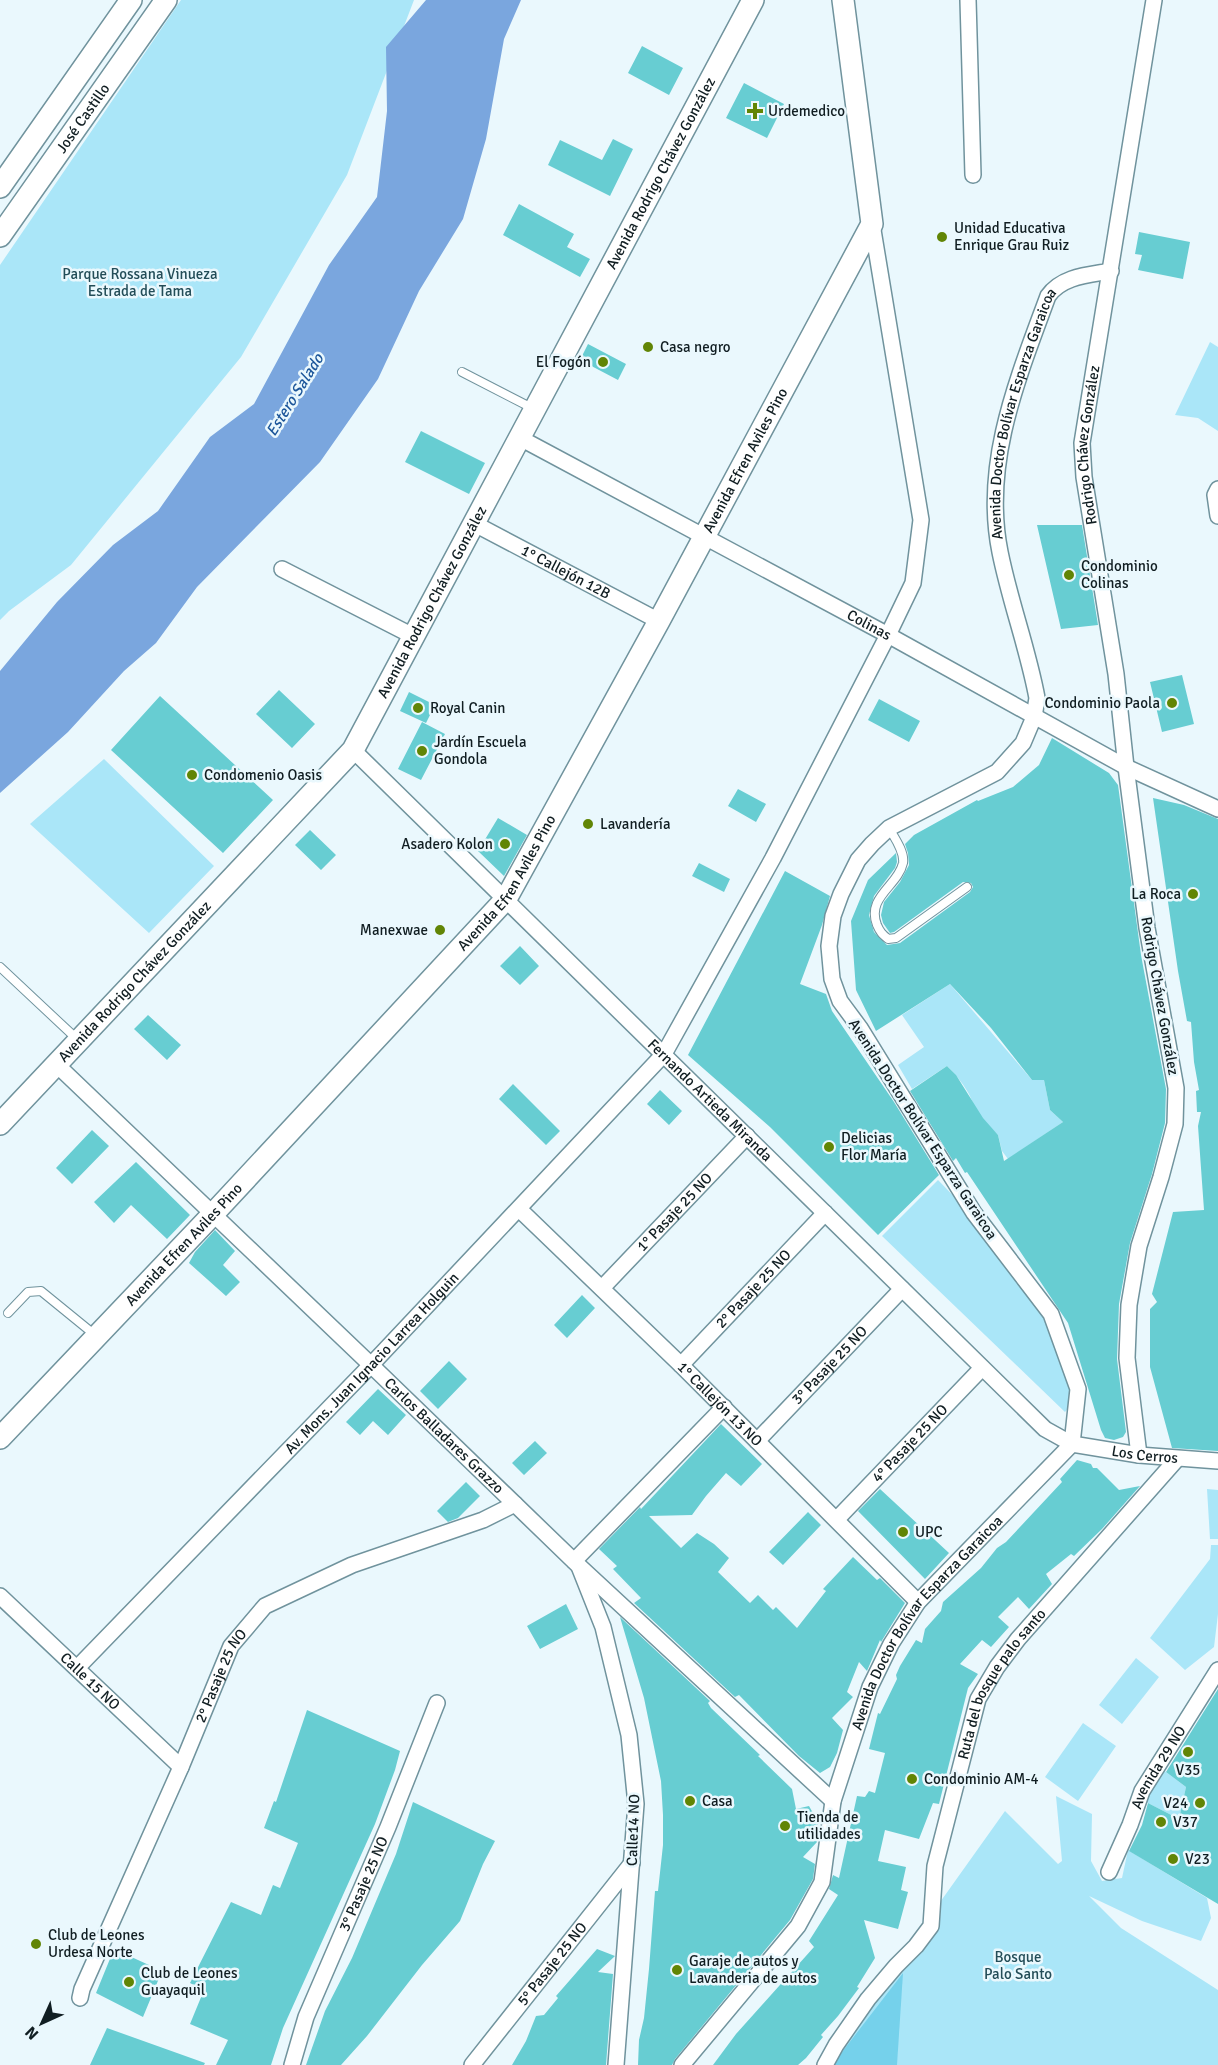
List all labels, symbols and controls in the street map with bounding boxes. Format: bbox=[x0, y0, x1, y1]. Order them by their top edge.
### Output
street label: Avenida Rodrigo Chávez González bbox=[602, 74, 719, 272]
street label: José Castillo bbox=[52, 80, 114, 156]
marker: Urdemedico bbox=[746, 102, 764, 120]
place label: Urdemedico bbox=[768, 102, 845, 120]
place label: Unidad Educativa Enrique Grau Ruiz bbox=[954, 219, 1069, 254]
marker: Unidad Educativa Enrique Grau Ruiz bbox=[935, 230, 949, 244]
park label: Parque Rossana Vinueza Estrada de Tama bbox=[62, 265, 218, 300]
street label: Avenida Doctor Bolívar Esparza Garaicoa bbox=[986, 284, 1060, 541]
place label: Casa negro bbox=[660, 338, 731, 356]
marker: Casa negro bbox=[641, 340, 655, 354]
water label: Estero Salado bbox=[262, 349, 329, 440]
place label: El Fogón bbox=[536, 353, 591, 371]
marker: El Fogón bbox=[596, 355, 610, 369]
street label: Rodrigo Chávez González bbox=[1073, 364, 1103, 526]
street label: Avenida Efren Aviles Pino bbox=[699, 384, 792, 536]
street label: Avenida Rodrigo Chávez González bbox=[373, 503, 491, 701]
street label: 1° Callejón 12B bbox=[518, 541, 614, 603]
place label: Condominio Colinas bbox=[1081, 557, 1158, 592]
marker: Condominio Colinas bbox=[1062, 568, 1076, 582]
street label: Colinas bbox=[844, 606, 895, 644]
place label: Condominio Paola bbox=[1044, 694, 1160, 712]
marker: Condominio Paola bbox=[1165, 696, 1179, 710]
place label: Royal Canin bbox=[430, 699, 506, 717]
marker: Royal Canin bbox=[411, 701, 425, 715]
place label: Jardín Escuela Gondola bbox=[434, 733, 527, 768]
marker: Jardín Escuela Gondola bbox=[415, 744, 429, 758]
place label: Condomenio Oasis bbox=[204, 766, 322, 784]
marker: Condomenio Oasis bbox=[185, 768, 199, 782]
street label: Avenida Efren Aviles Pino bbox=[454, 812, 560, 954]
place label: Lavandería bbox=[600, 815, 671, 833]
marker: Lavandería bbox=[581, 817, 595, 831]
place label: Asadero Kolon bbox=[401, 835, 493, 853]
marker: Asadero Kolon bbox=[498, 837, 512, 851]
place label: La Roca bbox=[1131, 885, 1181, 903]
marker: La Roca bbox=[1186, 887, 1200, 901]
street label: Avenida Rodrigo Chávez González bbox=[54, 897, 215, 1066]
street label: Rodrigo Chávez González bbox=[1137, 915, 1183, 1077]
place label: Manexwae bbox=[360, 921, 428, 939]
marker: Manexwae bbox=[433, 923, 447, 937]
street label: Avenida Doctor Bolívar Esparza Garaicoa bbox=[845, 1015, 1001, 1243]
street label: Fernando Artieda Miranda bbox=[644, 1035, 776, 1165]
place label: Delicias Flor María bbox=[841, 1129, 907, 1164]
marker: Delicias Flor María bbox=[822, 1140, 836, 1154]
street label: 1° Pasaje 25 NO bbox=[633, 1169, 716, 1255]
street label: Avenida Efren Aviles Pino bbox=[122, 1179, 246, 1309]
street label: 2° Pasaje 25 NO bbox=[712, 1246, 795, 1332]
street label: Av. Mons. Juan Ignacio Larrea Holguin bbox=[281, 1269, 462, 1457]
street label: 3° Pasaje 25 NO bbox=[788, 1322, 871, 1408]
street label: 1° Callejón 13 NO bbox=[674, 1358, 766, 1450]
street label: Carlos Balladares Grazzo bbox=[381, 1374, 508, 1497]
street label: 4° Pasaje 25 NO bbox=[868, 1400, 951, 1486]
street label: Los Cerros bbox=[1110, 1442, 1179, 1467]
street label: Avenida Doctor Bolívar Esparza Garaicoa bbox=[848, 1512, 1006, 1732]
place label: UPC bbox=[915, 1523, 943, 1541]
marker: UPC bbox=[896, 1525, 910, 1539]
street label: Ruta del bosque palo santo bbox=[954, 1605, 1050, 1761]
street label: 2° Pasaje 25 NO bbox=[191, 1625, 251, 1725]
street label: Calle 15 NO bbox=[57, 1649, 124, 1714]
street label: Avenida 29 NO bbox=[1127, 1722, 1190, 1811]
marker: V35 bbox=[1181, 1745, 1195, 1759]
place label: V35 bbox=[1176, 1761, 1200, 1779]
place label: Condominio AM-4 bbox=[924, 1770, 1039, 1788]
marker: Condominio AM-4 bbox=[905, 1772, 919, 1786]
place label: Casa bbox=[702, 1792, 733, 1810]
street label: Calle14 NO bbox=[623, 1794, 643, 1866]
marker: Casa bbox=[683, 1794, 697, 1808]
place label: V24 bbox=[1163, 1794, 1188, 1812]
marker: V24 bbox=[1193, 1796, 1207, 1810]
place label: Tienda de utilidades bbox=[797, 1808, 861, 1843]
place label: V37 bbox=[1173, 1813, 1198, 1831]
marker: V37 bbox=[1154, 1815, 1168, 1829]
marker: Tienda de utilidades bbox=[778, 1819, 792, 1833]
street label: 3° Pasaje 25 NO bbox=[335, 1834, 392, 1934]
place label: V23 bbox=[1185, 1850, 1210, 1868]
marker: V23 bbox=[1166, 1852, 1180, 1866]
street label: 5° Pasaje 25 NO bbox=[514, 1918, 591, 2009]
place label: Club de Leones Urdesa Norte bbox=[48, 1926, 145, 1961]
marker: Club de Leones Urdesa Norte bbox=[29, 1937, 43, 1951]
park label: Bosque Palo Santo bbox=[984, 1948, 1052, 1983]
place label: Garaje de autos y Lavanderia de autos bbox=[689, 1952, 817, 1987]
marker: Garaje de autos y Lavanderia de autos bbox=[670, 1963, 684, 1977]
place label: Club de Leones Guayaquil bbox=[141, 1964, 238, 1999]
marker: Club de Leones Guayaquil bbox=[122, 1975, 136, 1989]
north arrow bbox=[12, 1993, 72, 2053]
text: N bbox=[21, 2022, 43, 2044]

